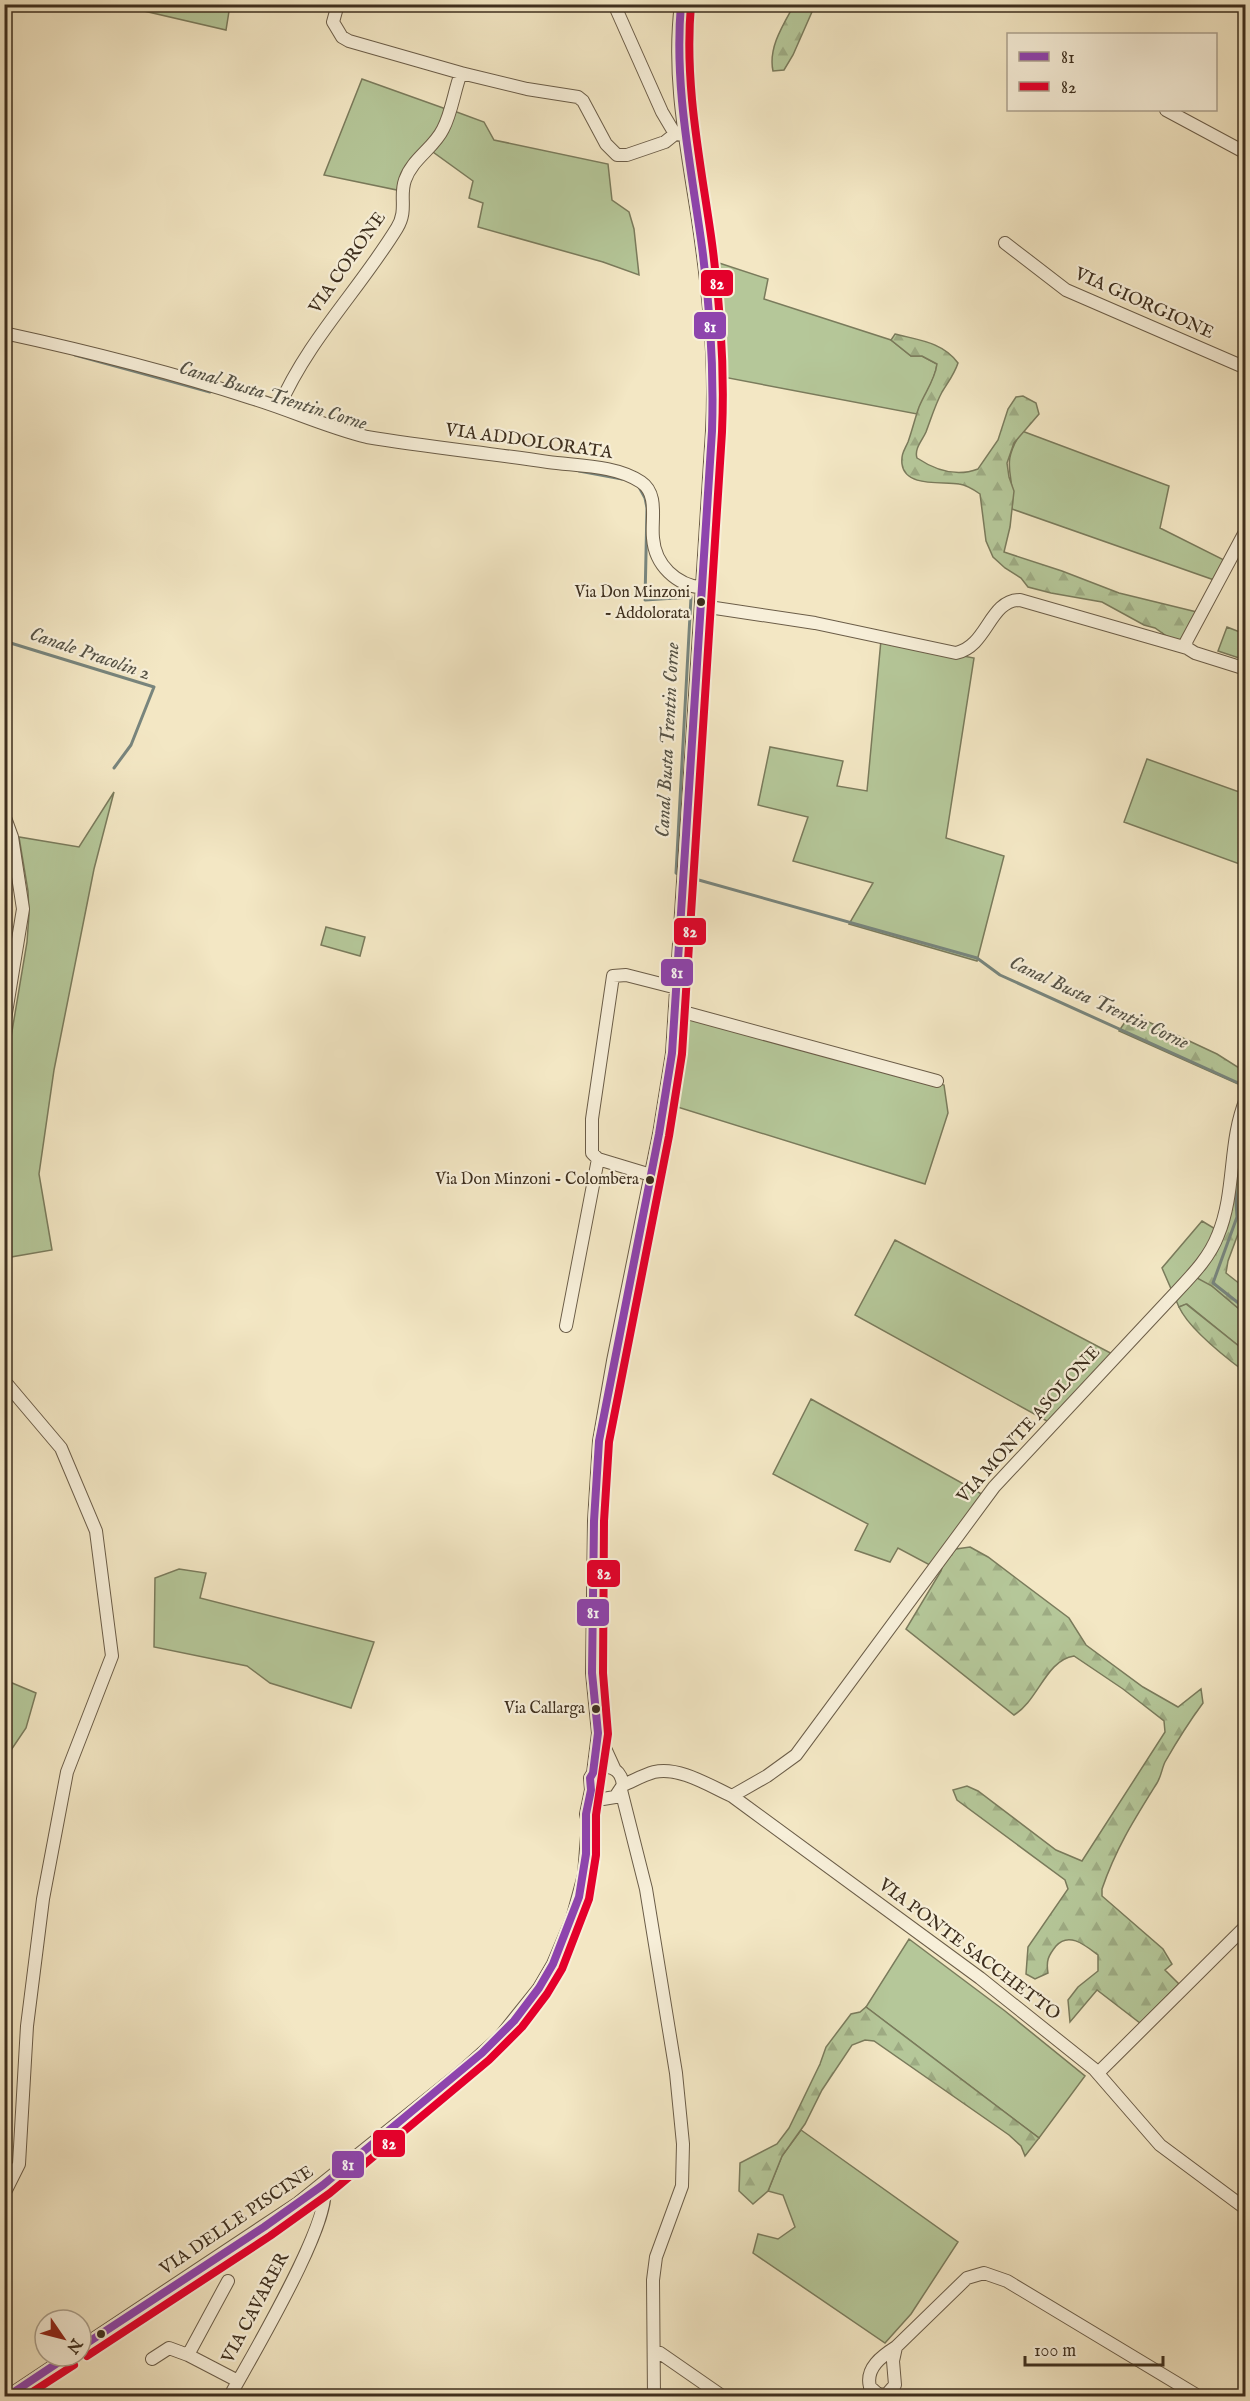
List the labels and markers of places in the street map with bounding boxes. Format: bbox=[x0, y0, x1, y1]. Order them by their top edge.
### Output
place label: Via Don Minzoni - Addolorata bbox=[574, 583, 690, 624]
marker: Via Don Minzoni - Addolorata bbox=[695, 596, 707, 608]
place label: Via Don Minzoni - Colombera bbox=[434, 1170, 639, 1190]
marker: Via Don Minzoni - Colombera bbox=[644, 1174, 656, 1186]
place label: Via Callarga bbox=[503, 1699, 585, 1719]
marker: Via Callarga bbox=[590, 1703, 602, 1715]
unlabelled marker bbox=[95, 2328, 107, 2340]

